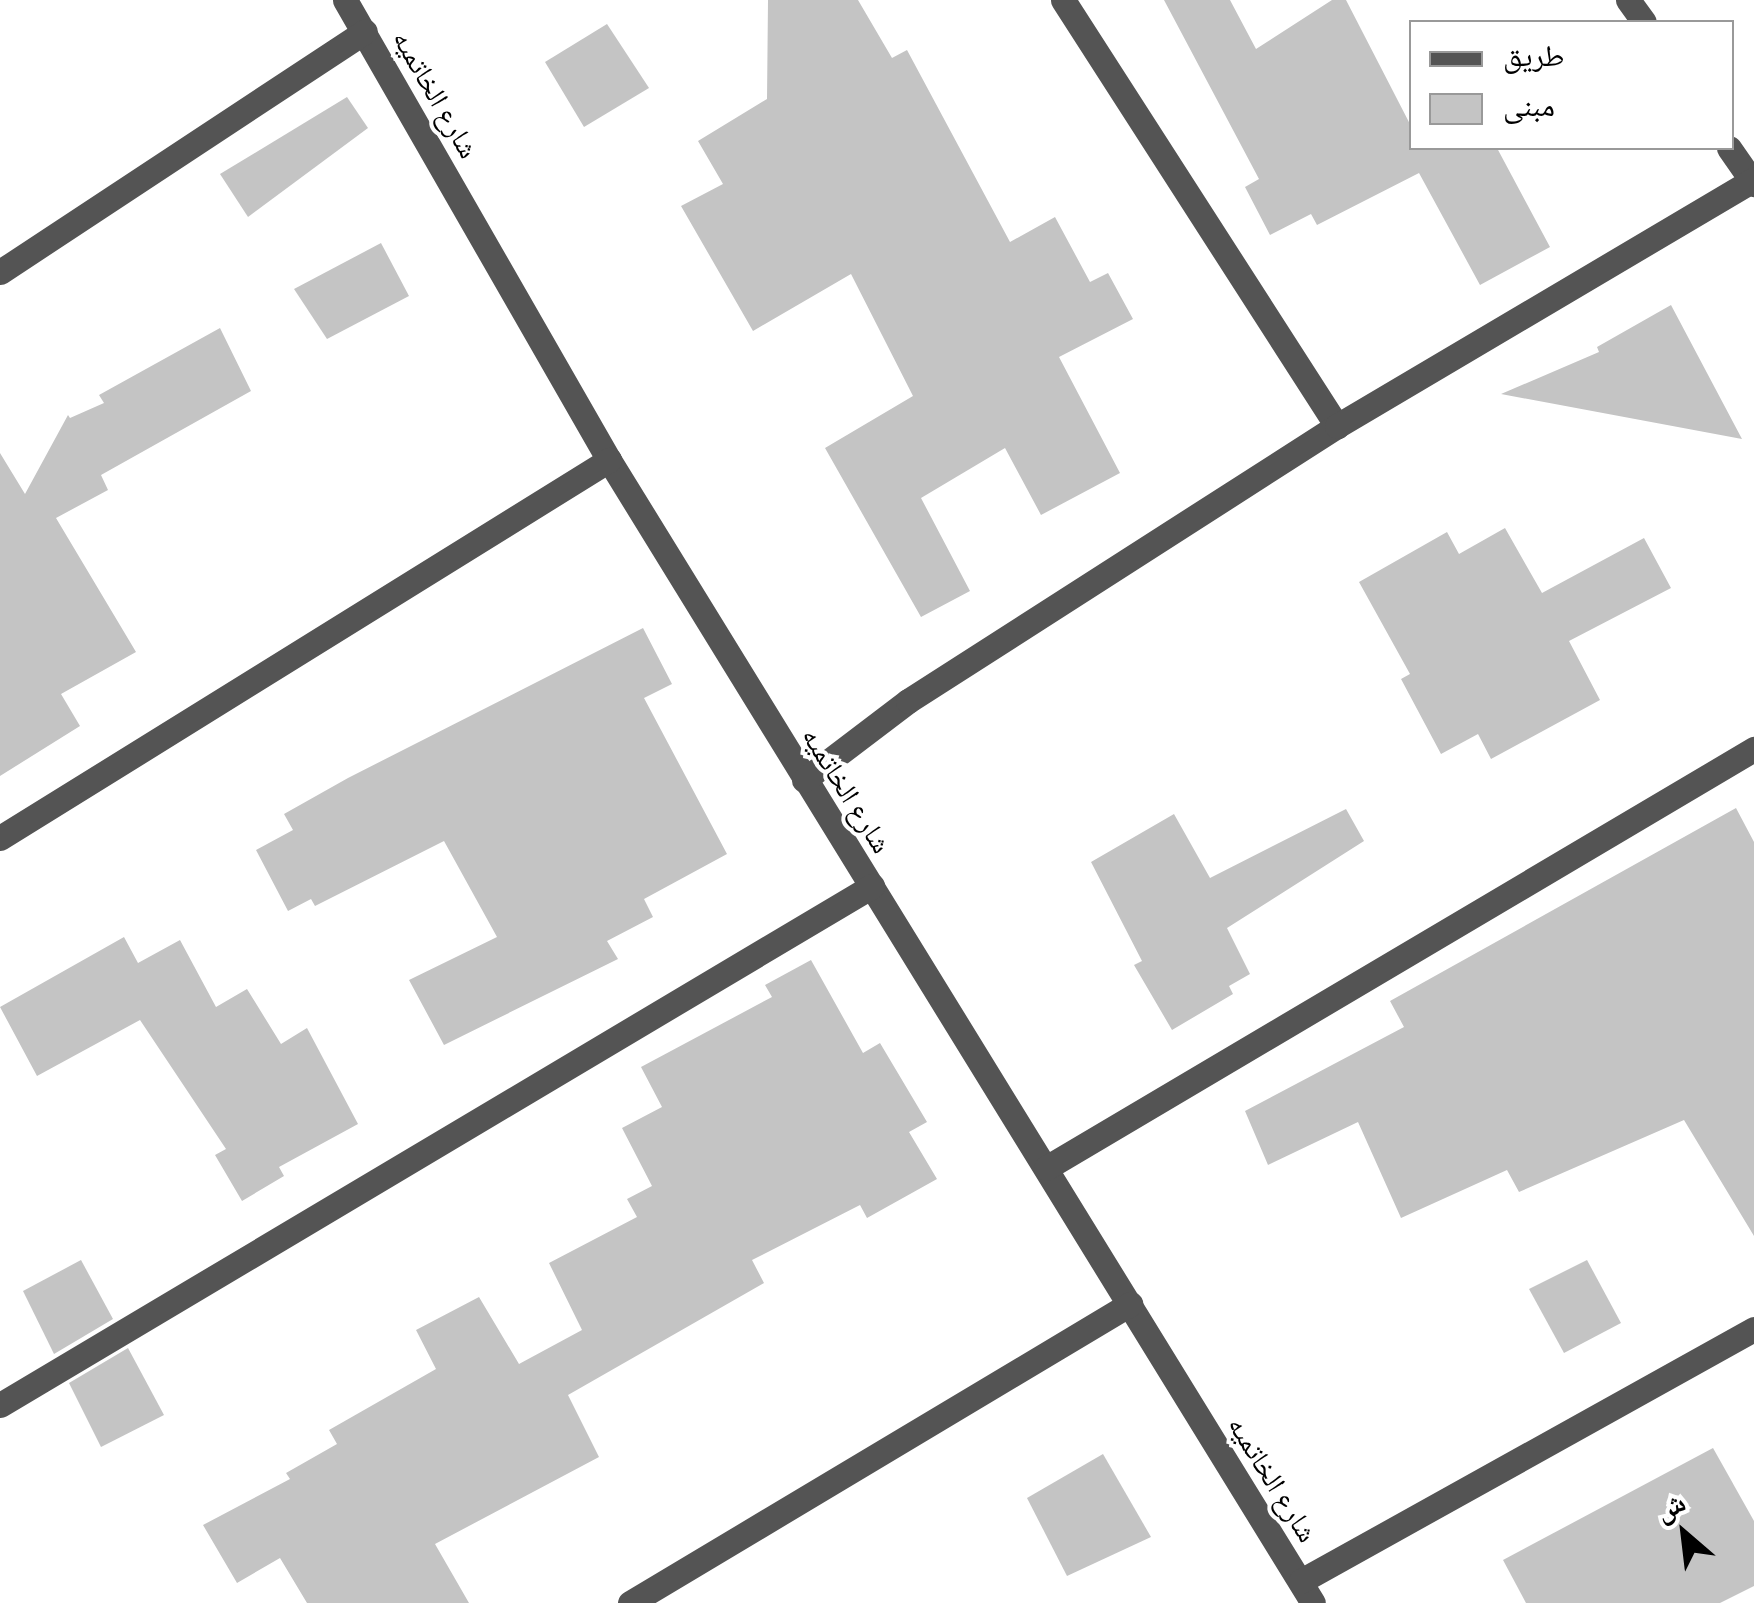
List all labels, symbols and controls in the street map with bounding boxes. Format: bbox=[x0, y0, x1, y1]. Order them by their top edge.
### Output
legend bbox=[1409, 20, 1734, 150]
street label: شارع الخاتميه bbox=[386, 24, 486, 164]
text: طريق bbox=[1503, 35, 1564, 75]
text: مبنى bbox=[1503, 85, 1555, 125]
street label: شارع الخاتميه bbox=[795, 721, 899, 859]
street label: شارع الخاتميه bbox=[1221, 1410, 1325, 1548]
north arrow bbox=[1634, 1483, 1734, 1583]
text: ش bbox=[1648, 1483, 1692, 1530]

